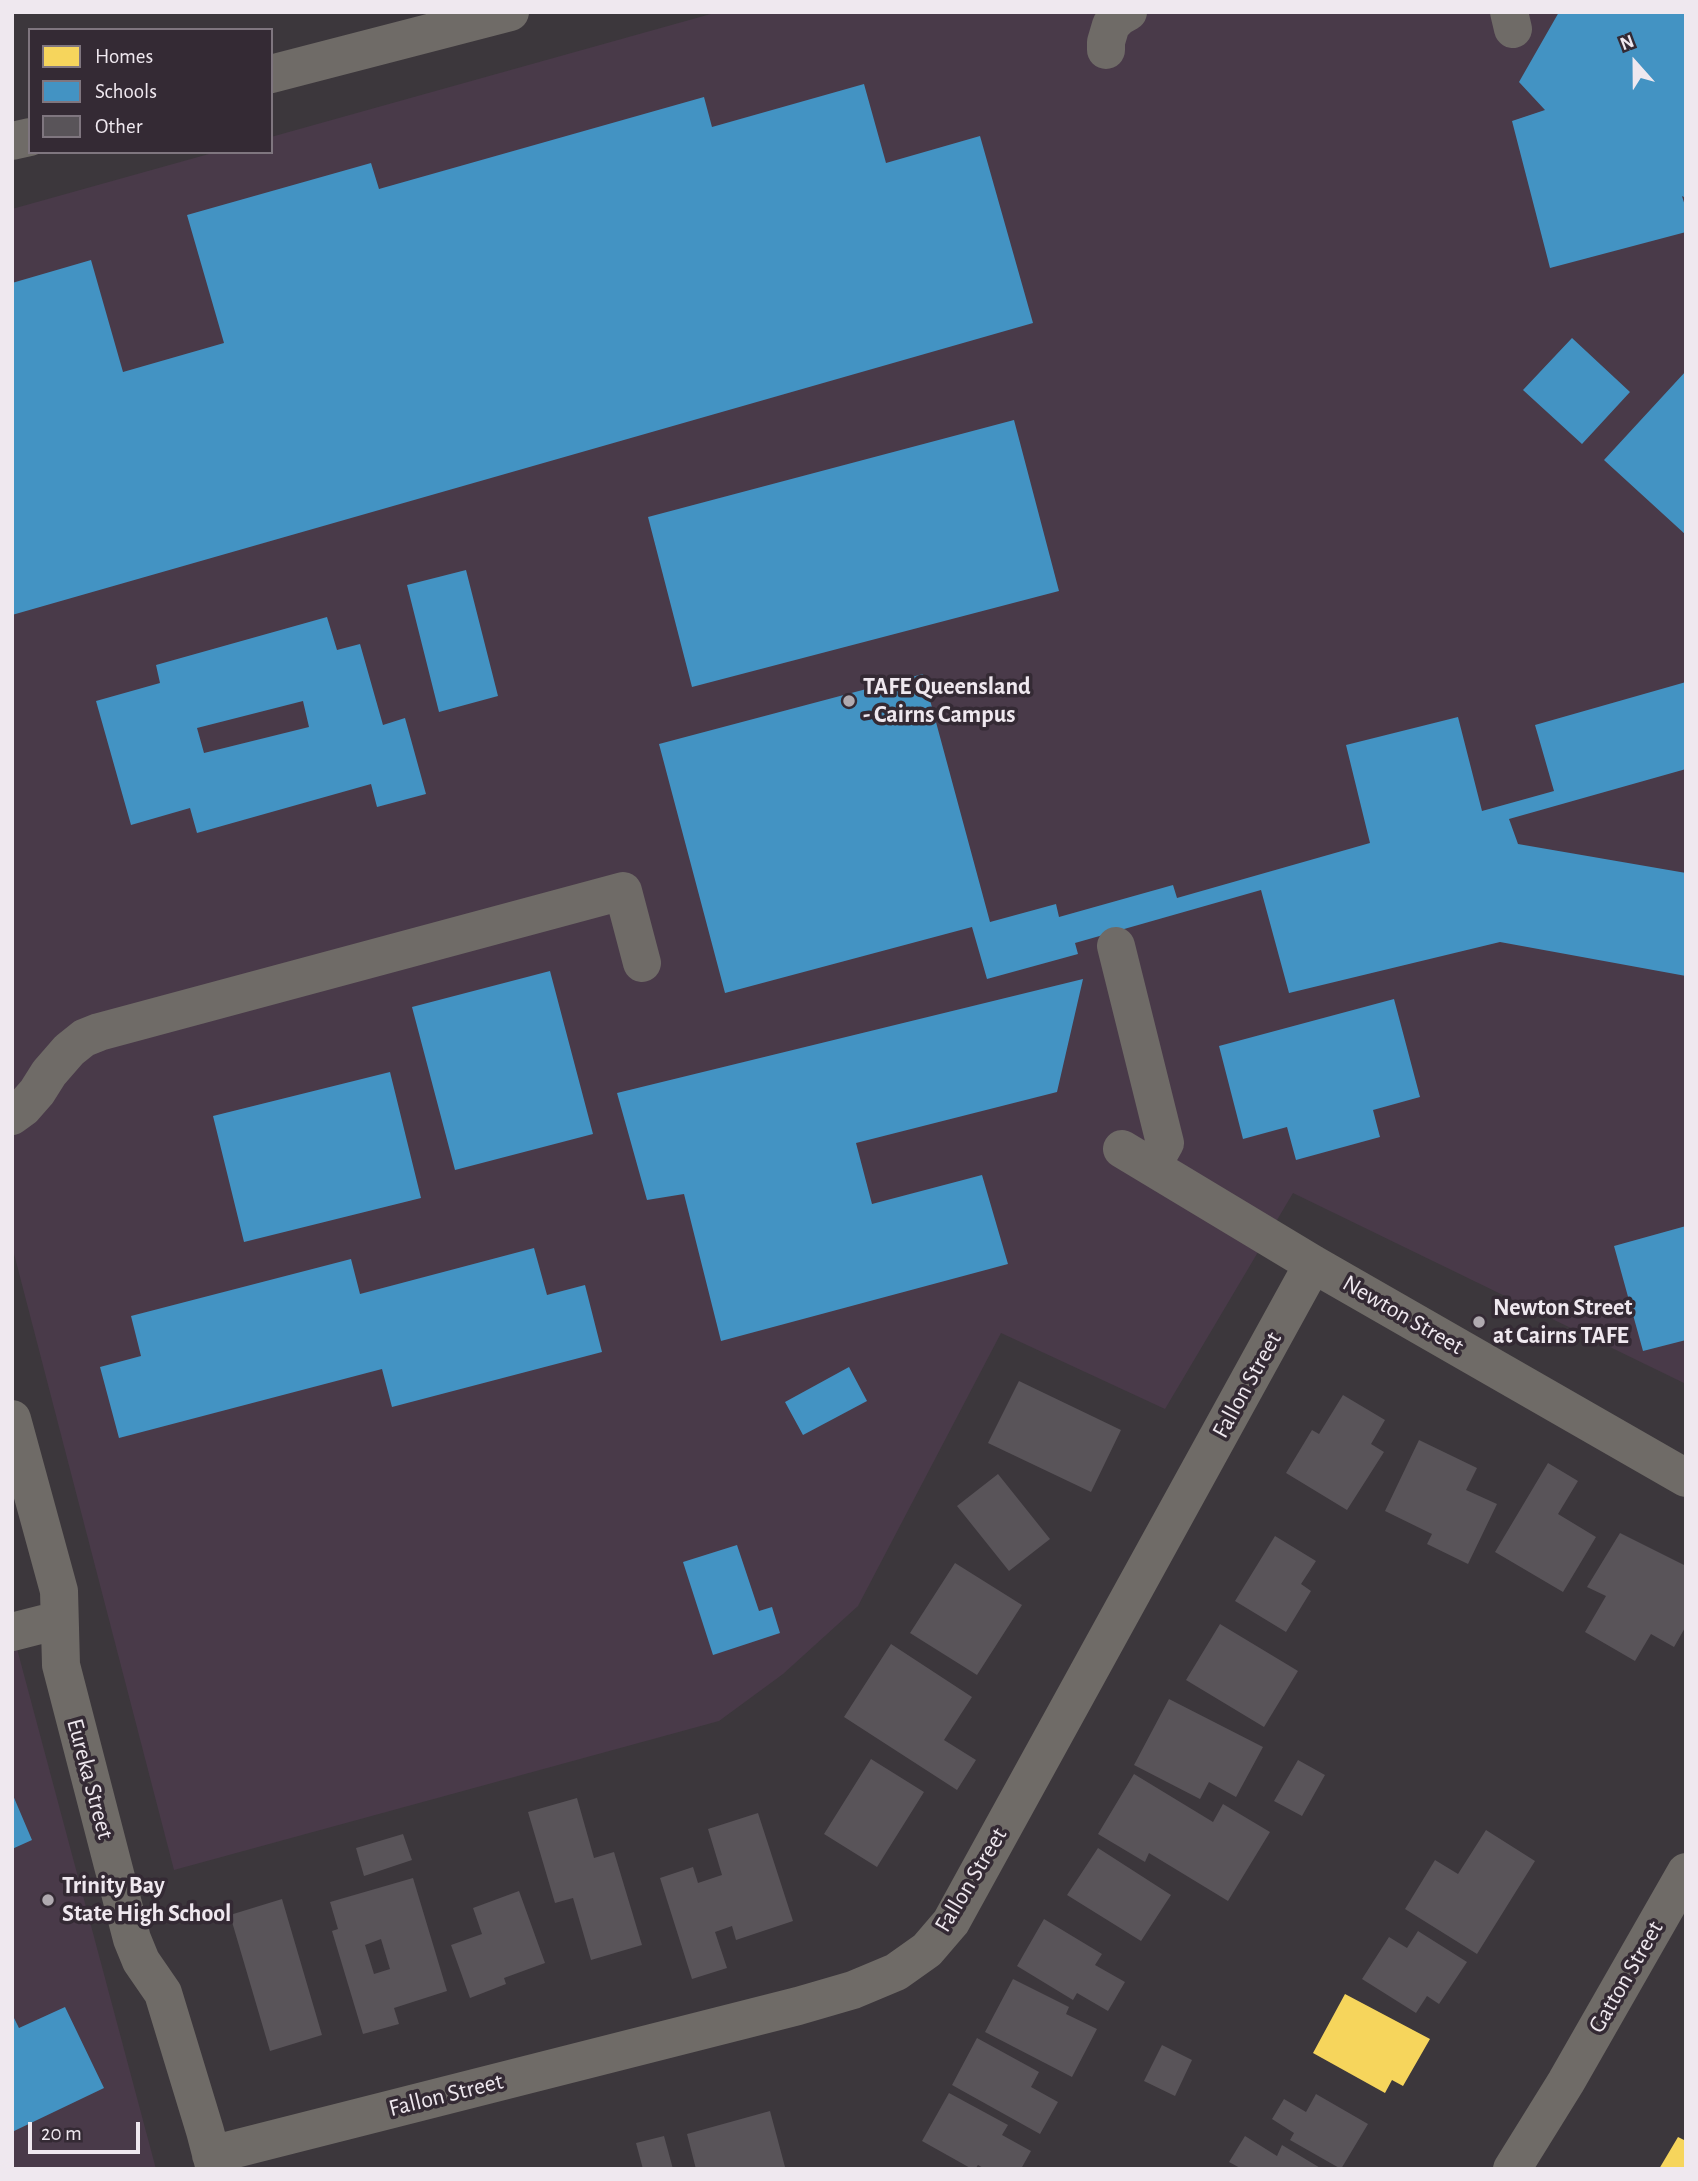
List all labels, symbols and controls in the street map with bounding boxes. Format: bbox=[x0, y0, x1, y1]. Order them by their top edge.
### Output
legend bbox=[28, 28, 273, 154]
north arrow bbox=[1600, 28, 1670, 98]
text: N bbox=[1618, 32, 1637, 54]
text: Homes bbox=[95, 46, 153, 67]
text: Schools bbox=[95, 81, 157, 102]
text: Other bbox=[95, 116, 142, 137]
place label: TAFE Queensland - Cairns Campus bbox=[863, 673, 1031, 729]
marker: TAFE Queensland - Cairns Campus bbox=[841, 693, 857, 709]
street label: Newton Street bbox=[1337, 1269, 1469, 1361]
place label: Newton Street at Cairns TAFE bbox=[1493, 1294, 1632, 1350]
marker: Newton Street at Cairns TAFE bbox=[1471, 1314, 1487, 1330]
street label: Fallon Street bbox=[1206, 1327, 1288, 1443]
street label: Eureka Street bbox=[60, 1715, 120, 1843]
street label: Fallon Street bbox=[929, 1822, 1013, 1938]
place label: Trinity Bay State High School bbox=[62, 1872, 231, 1928]
marker: Trinity Bay State High School bbox=[40, 1892, 56, 1908]
street label: Gatton Street bbox=[1582, 1916, 1670, 2038]
street label: Fallon Street bbox=[386, 2067, 506, 2123]
scale bar bbox=[32, 2108, 144, 2152]
text: 20 m bbox=[41, 2123, 82, 2144]

